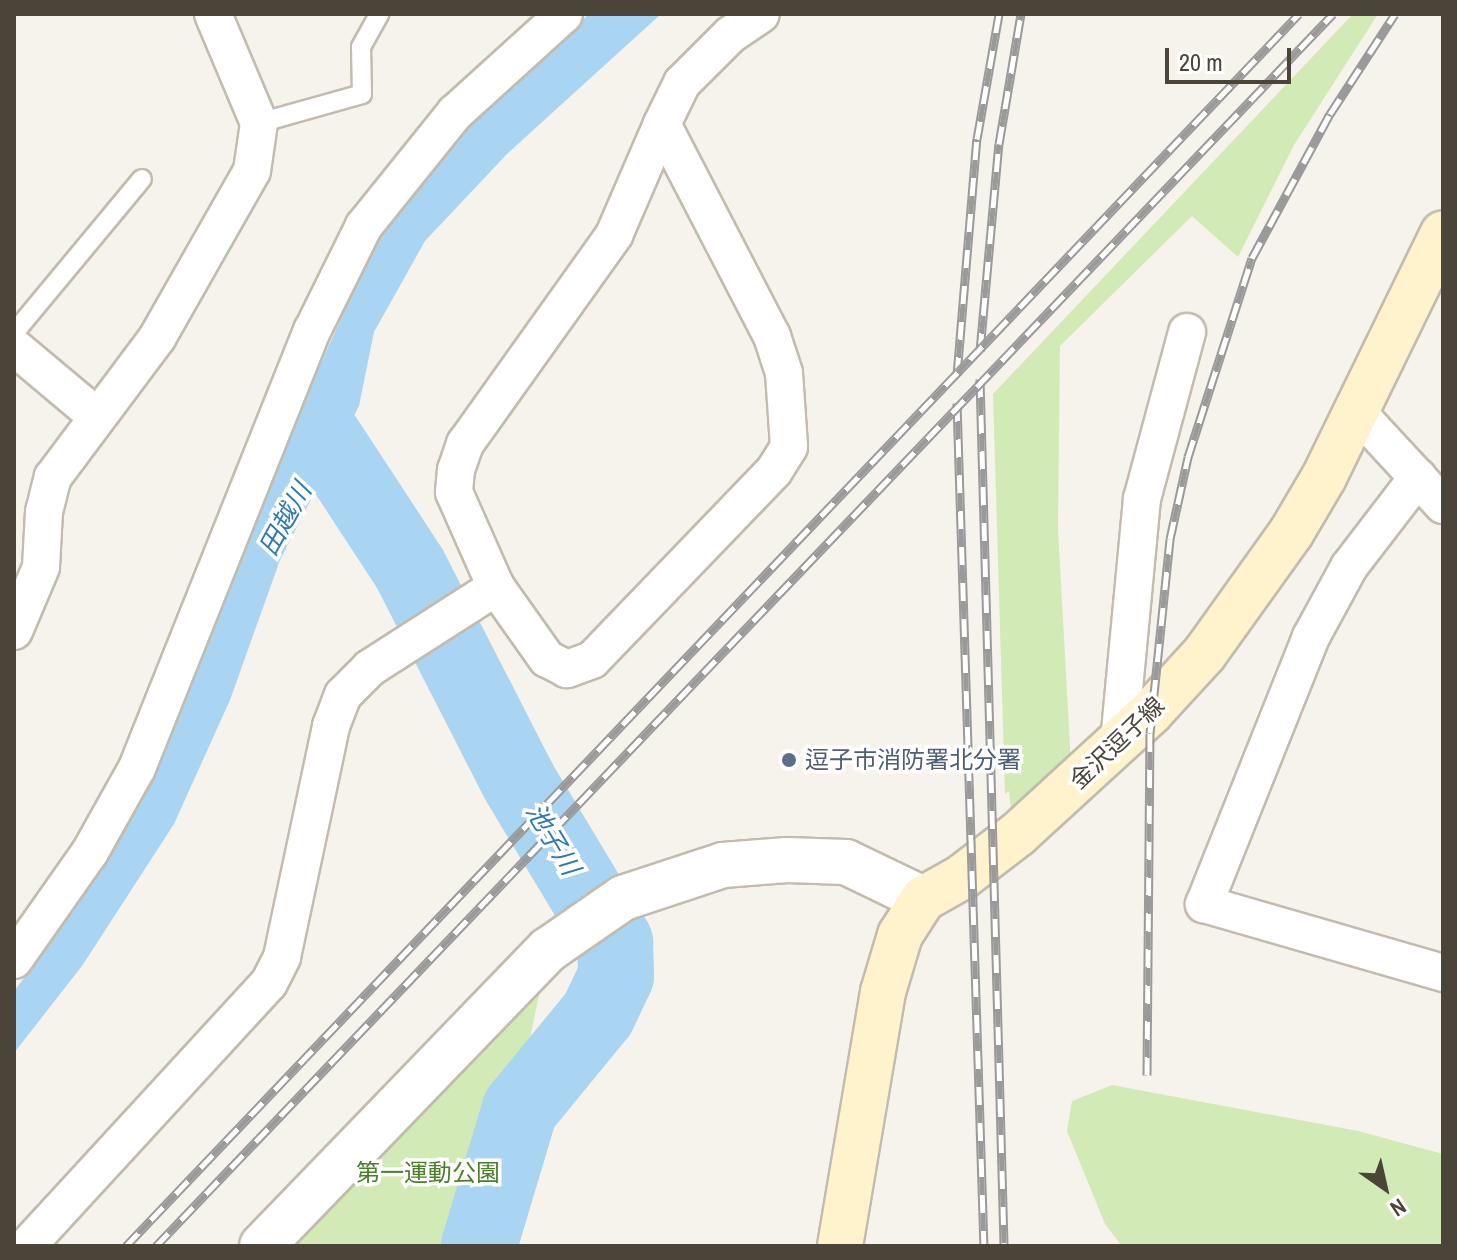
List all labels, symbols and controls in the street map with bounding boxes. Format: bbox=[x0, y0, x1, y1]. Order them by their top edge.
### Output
scale bar bbox=[1169, 32, 1295, 82]
text: 20 m bbox=[1179, 46, 1223, 78]
water label: 田越川 bbox=[252, 477, 318, 561]
street label: 金沢逗子線 bbox=[1064, 691, 1170, 795]
place label: 逗子市消防署北分署 bbox=[805, 746, 1021, 774]
marker: 逗子市消防署北分署 bbox=[780, 751, 798, 769]
water label: 池子川 bbox=[520, 798, 586, 880]
north arrow bbox=[1345, 1148, 1425, 1228]
park label: 第一運動公園 bbox=[356, 1159, 500, 1187]
text: N bbox=[1385, 1192, 1412, 1224]

